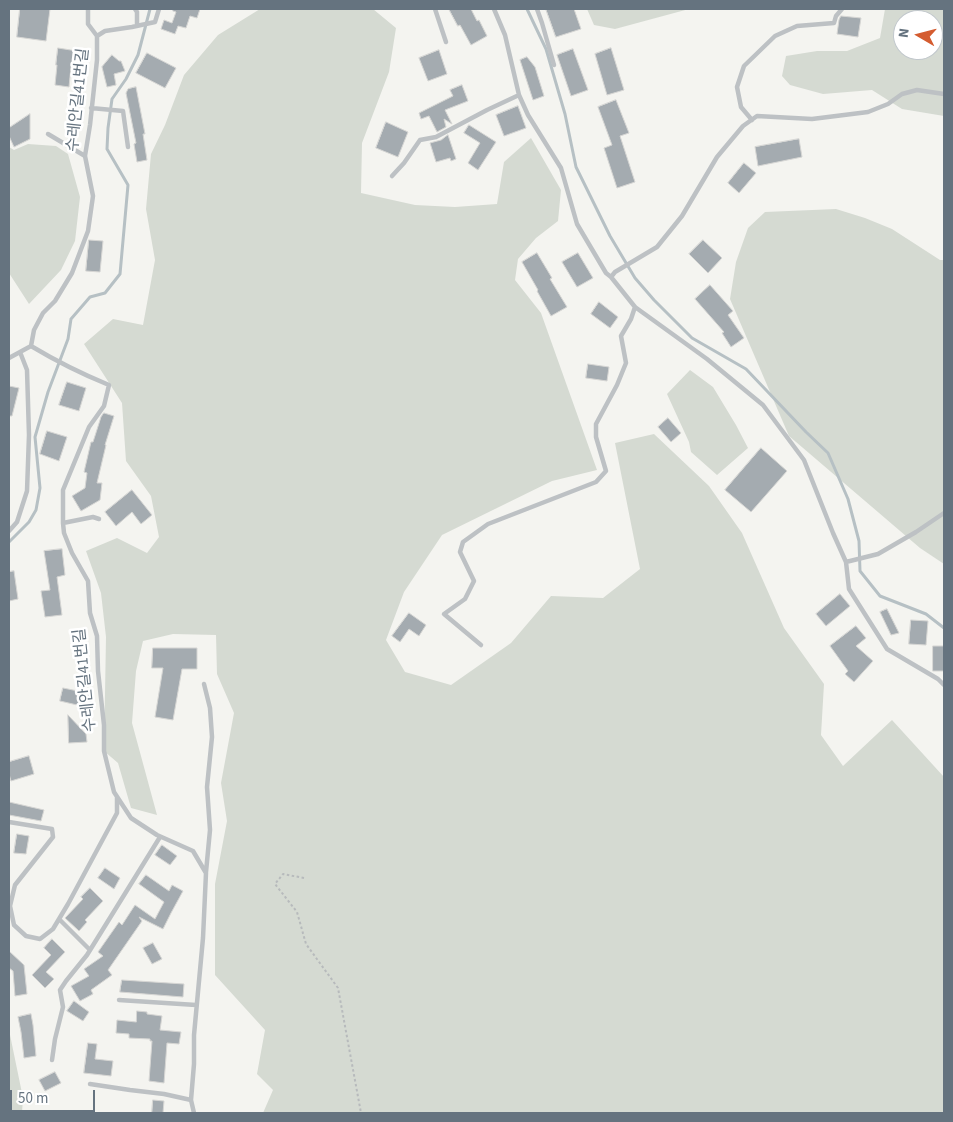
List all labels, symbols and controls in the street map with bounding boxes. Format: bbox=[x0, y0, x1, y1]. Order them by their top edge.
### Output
north arrow bbox=[893, 10, 943, 60]
text: N bbox=[894, 27, 915, 39]
street label: 수레안길41번길 bbox=[64, 47, 94, 153]
street label: 수레안길41번길 bbox=[71, 627, 101, 733]
scale bar bbox=[12, 1080, 98, 1112]
text: 50 m bbox=[18, 1088, 48, 1109]

